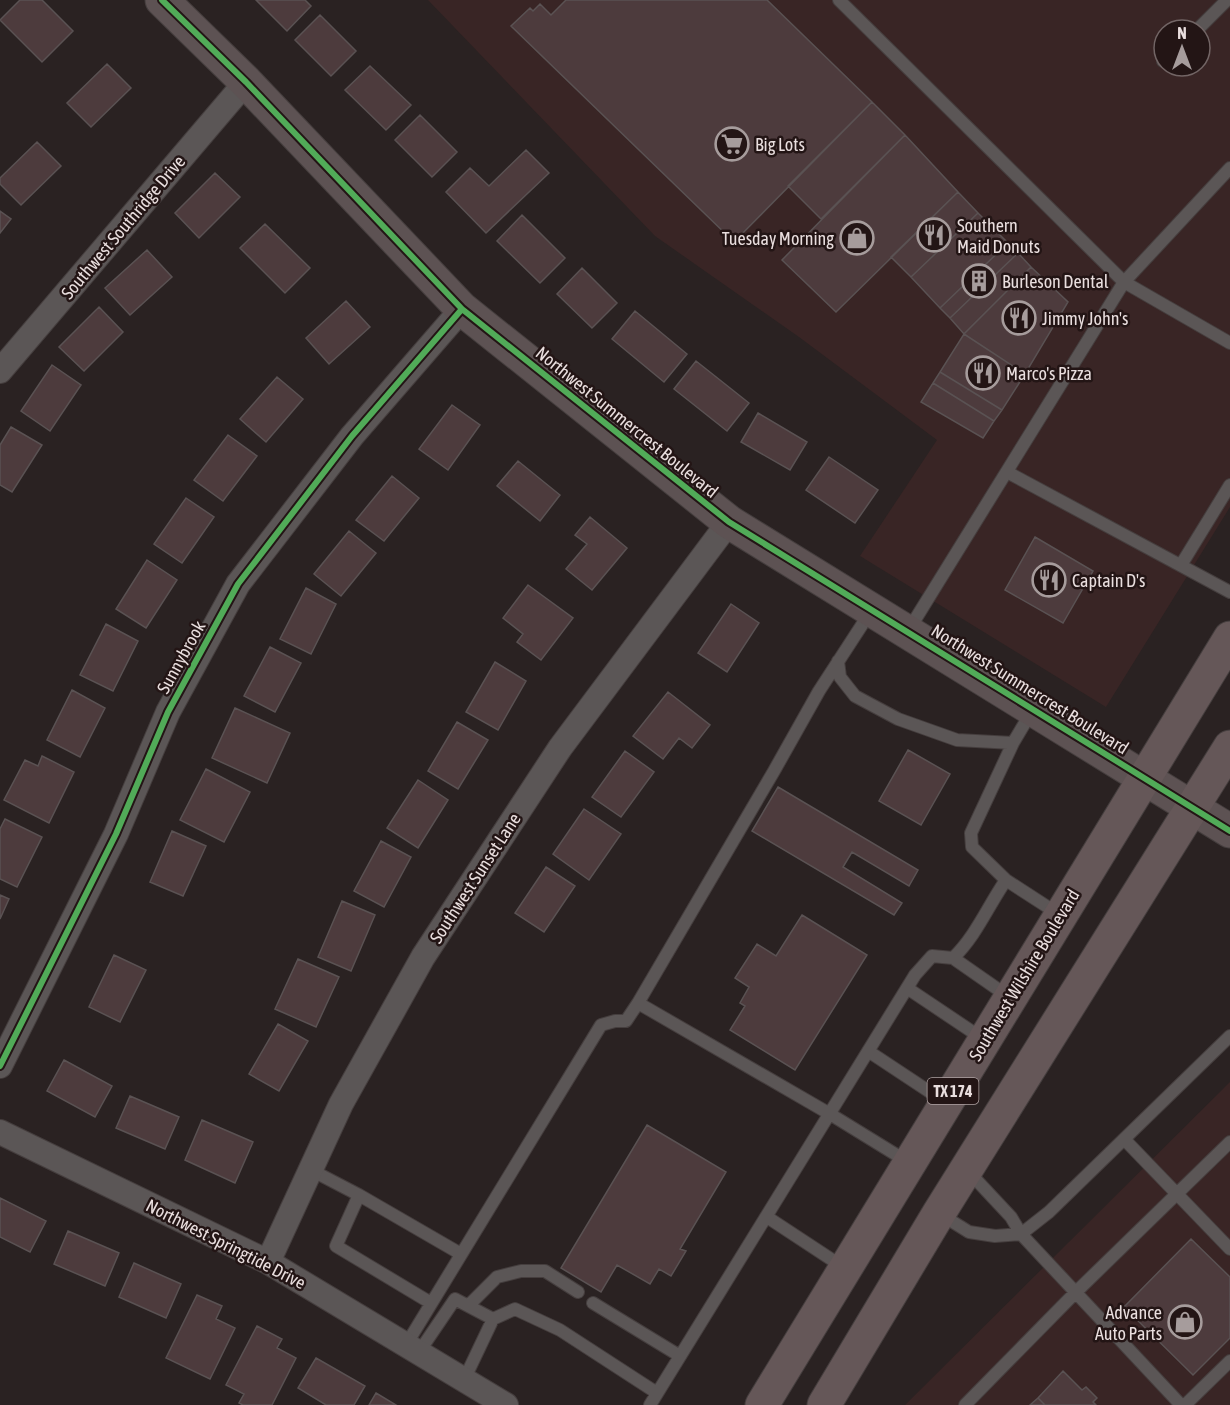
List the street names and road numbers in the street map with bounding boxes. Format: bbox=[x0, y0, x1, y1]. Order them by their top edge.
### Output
street label: Southwest Southridge Drive bbox=[57, 151, 189, 303]
street label: Northwest Summercrest Boulevard bbox=[532, 342, 722, 502]
street label: Sunnybrook bbox=[152, 617, 210, 697]
street label: Northwest Summercrest Boulevard bbox=[928, 620, 1132, 758]
street label: Southwest Sunset Lane bbox=[425, 809, 525, 947]
street label: Southwest Wilshire Boulevard bbox=[964, 885, 1084, 1065]
road number: TX 174 bbox=[928, 1078, 978, 1104]
street label: Northwest Springtide Drive bbox=[143, 1195, 309, 1293]

